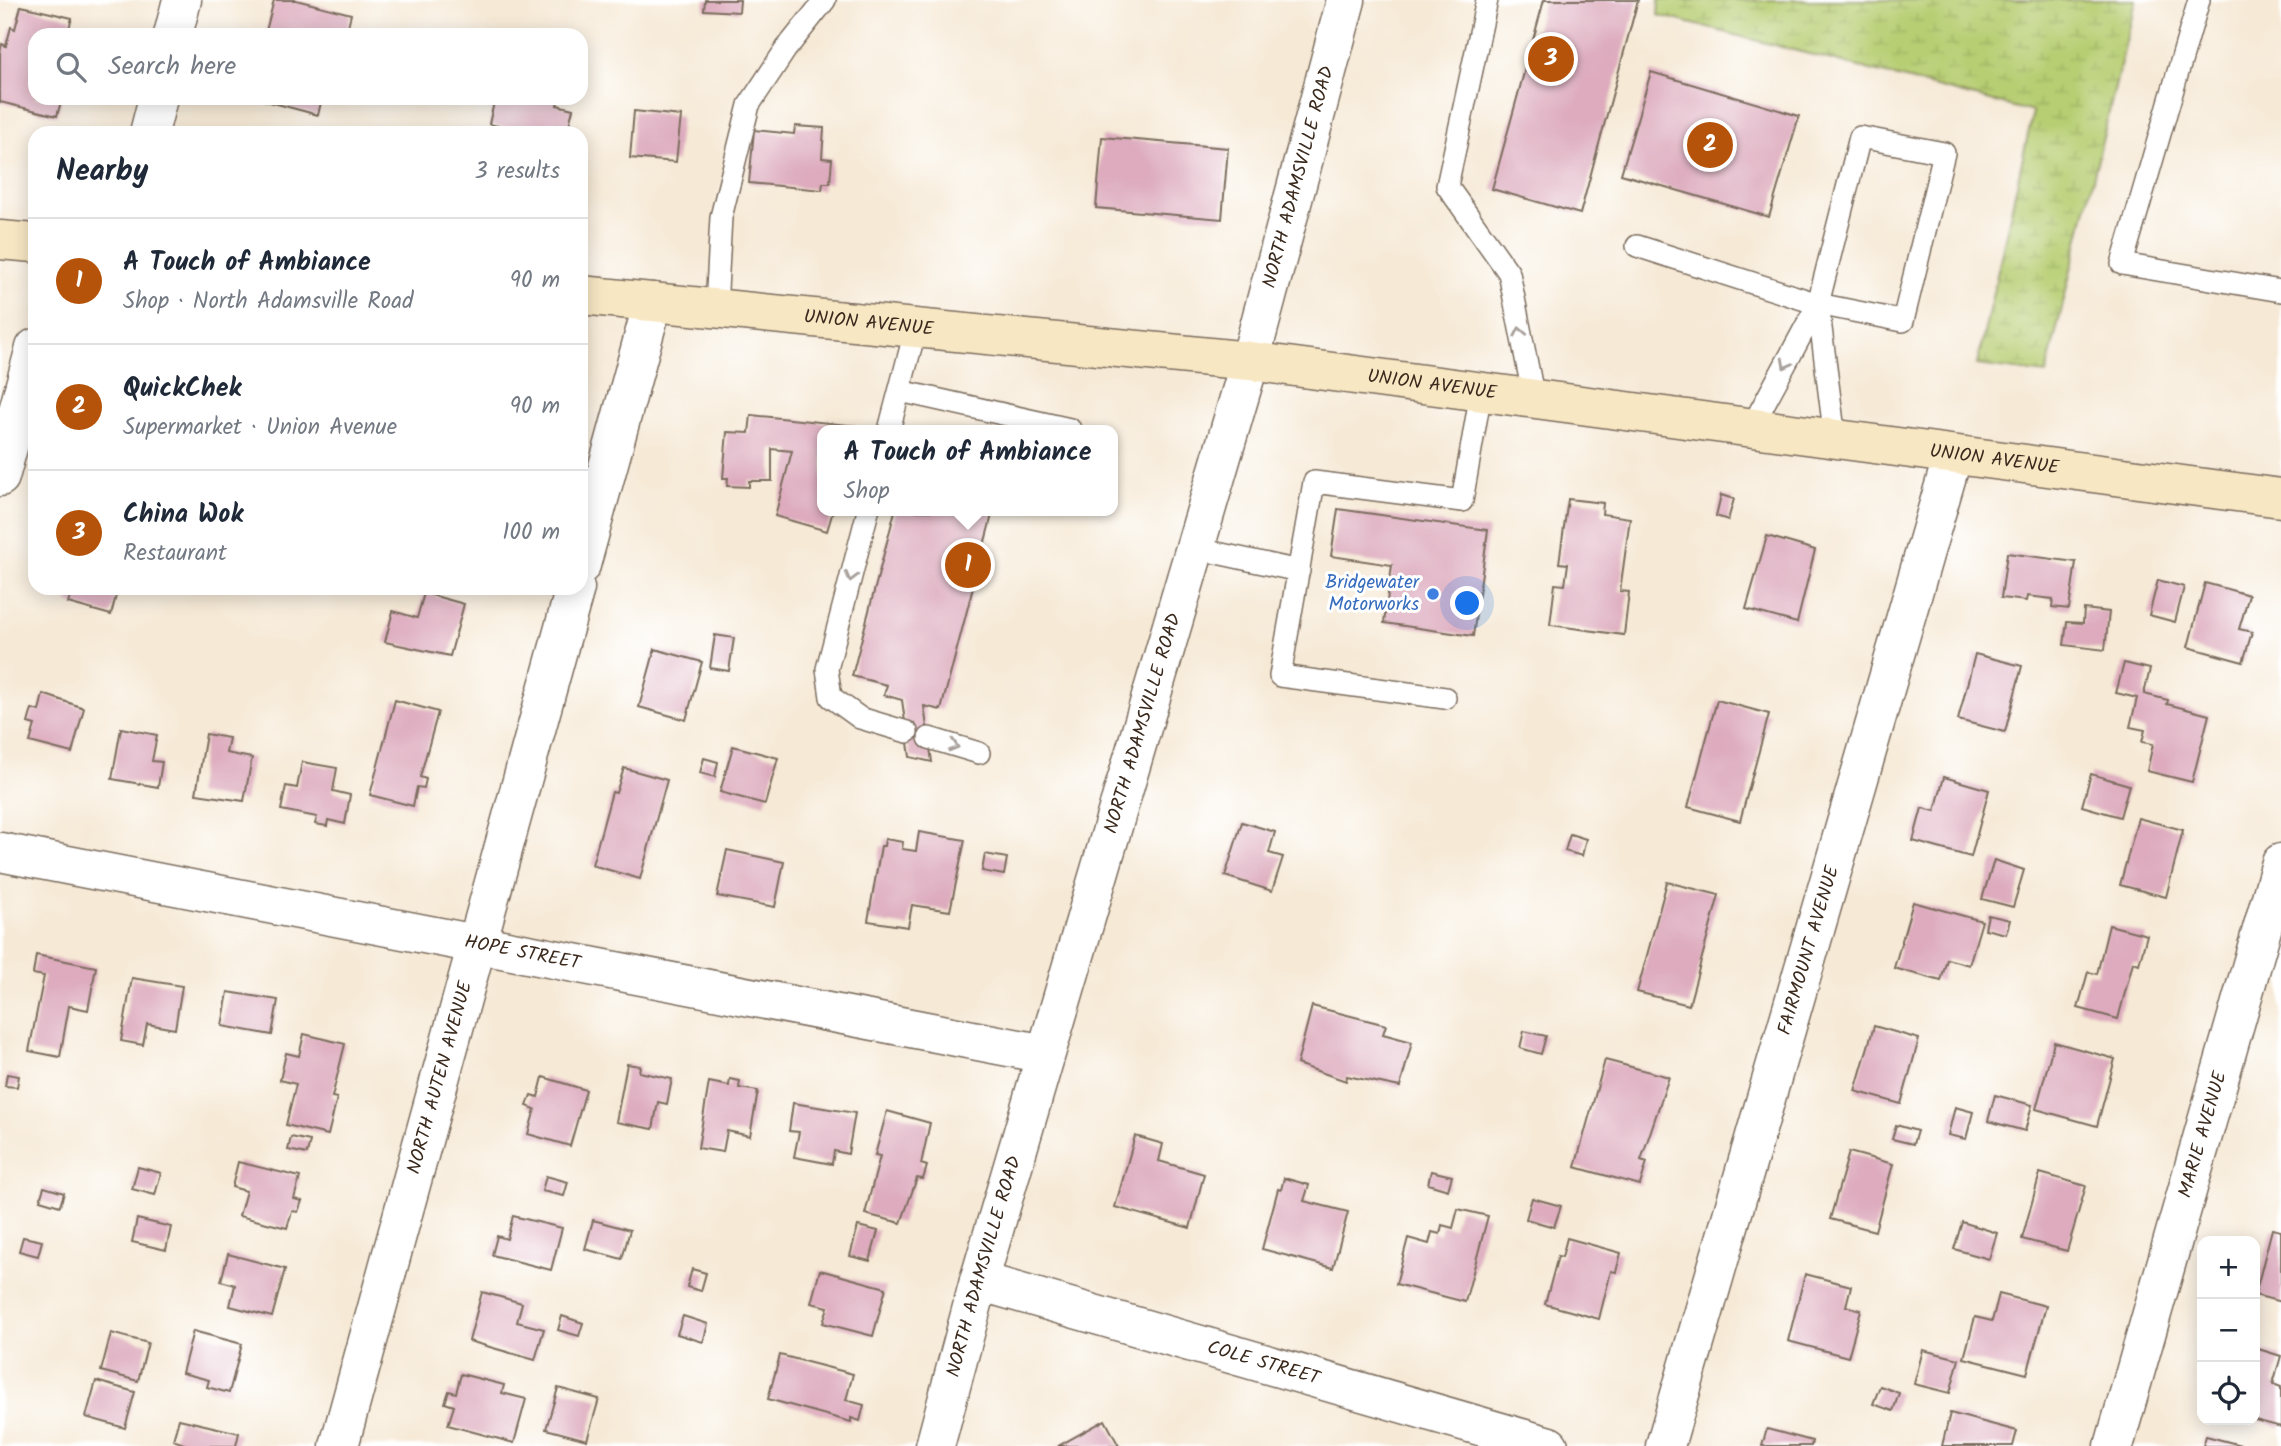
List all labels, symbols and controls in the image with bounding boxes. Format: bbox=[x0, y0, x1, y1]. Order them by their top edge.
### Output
search box bbox=[28, 28, 588, 105]
pin: 3 bbox=[1528, 33, 1574, 85]
text: Search here bbox=[108, 46, 236, 88]
icon: search bbox=[52, 48, 90, 86]
street label: NORTH ADAMSVILLE ROAD bbox=[1255, 63, 1343, 292]
pin: 2 bbox=[1687, 119, 1733, 171]
text: Nearby bbox=[56, 148, 148, 196]
text: 3 results bbox=[474, 154, 560, 190]
text: A Touch of Ambiance bbox=[123, 242, 371, 284]
text: 1 bbox=[76, 263, 82, 299]
text: 90 m bbox=[510, 263, 560, 299]
text: Shop · North Adamsville Road bbox=[123, 284, 413, 320]
street label: UNION AVENUE bbox=[802, 302, 936, 345]
one-way arrow bbox=[1514, 326, 1529, 338]
one-way arrow bbox=[1780, 357, 1794, 370]
street label: UNION AVENUE bbox=[1366, 362, 1500, 409]
text: QuickChek bbox=[123, 368, 241, 410]
text: 2 bbox=[72, 389, 86, 425]
text: 90 m bbox=[510, 389, 560, 425]
text: Supermarket · Union Avenue bbox=[123, 410, 397, 446]
popup bbox=[817, 425, 1118, 516]
text: A Touch of Ambiance bbox=[844, 432, 1091, 474]
street label: UNION AVENUE bbox=[1928, 436, 2062, 483]
text: Shop bbox=[844, 474, 890, 510]
text: China Wok bbox=[123, 494, 243, 536]
text: 3 bbox=[73, 515, 85, 551]
text: 100 m bbox=[502, 515, 560, 551]
text: Restaurant bbox=[123, 536, 227, 572]
pin: 1 bbox=[945, 539, 991, 591]
place label: Bridgewater Motorworks bbox=[1325, 568, 1421, 620]
one-way arrow bbox=[845, 571, 859, 583]
marker: Bridgewater Motorworks bbox=[1425, 586, 1441, 602]
your location bbox=[1450, 586, 1484, 620]
street label: NORTH ADAMSVILLE ROAD bbox=[1097, 609, 1190, 837]
one-way arrow bbox=[947, 737, 959, 752]
street label: FAIRMOUNT AVENUE bbox=[1770, 861, 1848, 1039]
street label: HOPE STREET bbox=[462, 927, 585, 979]
street label: NORTH AUTEN AVENUE bbox=[399, 977, 481, 1178]
street label: MARIE AVENUE bbox=[2171, 1067, 2236, 1201]
street label: NORTH ADAMSVILLE ROAD bbox=[939, 1152, 1030, 1381]
map controls bbox=[2197, 1236, 2260, 1425]
button: + bbox=[2197, 1236, 2260, 1299]
button: − bbox=[2197, 1299, 2260, 1362]
street label: COLE STREET bbox=[1203, 1333, 1325, 1394]
button: locate bbox=[2197, 1362, 2260, 1425]

